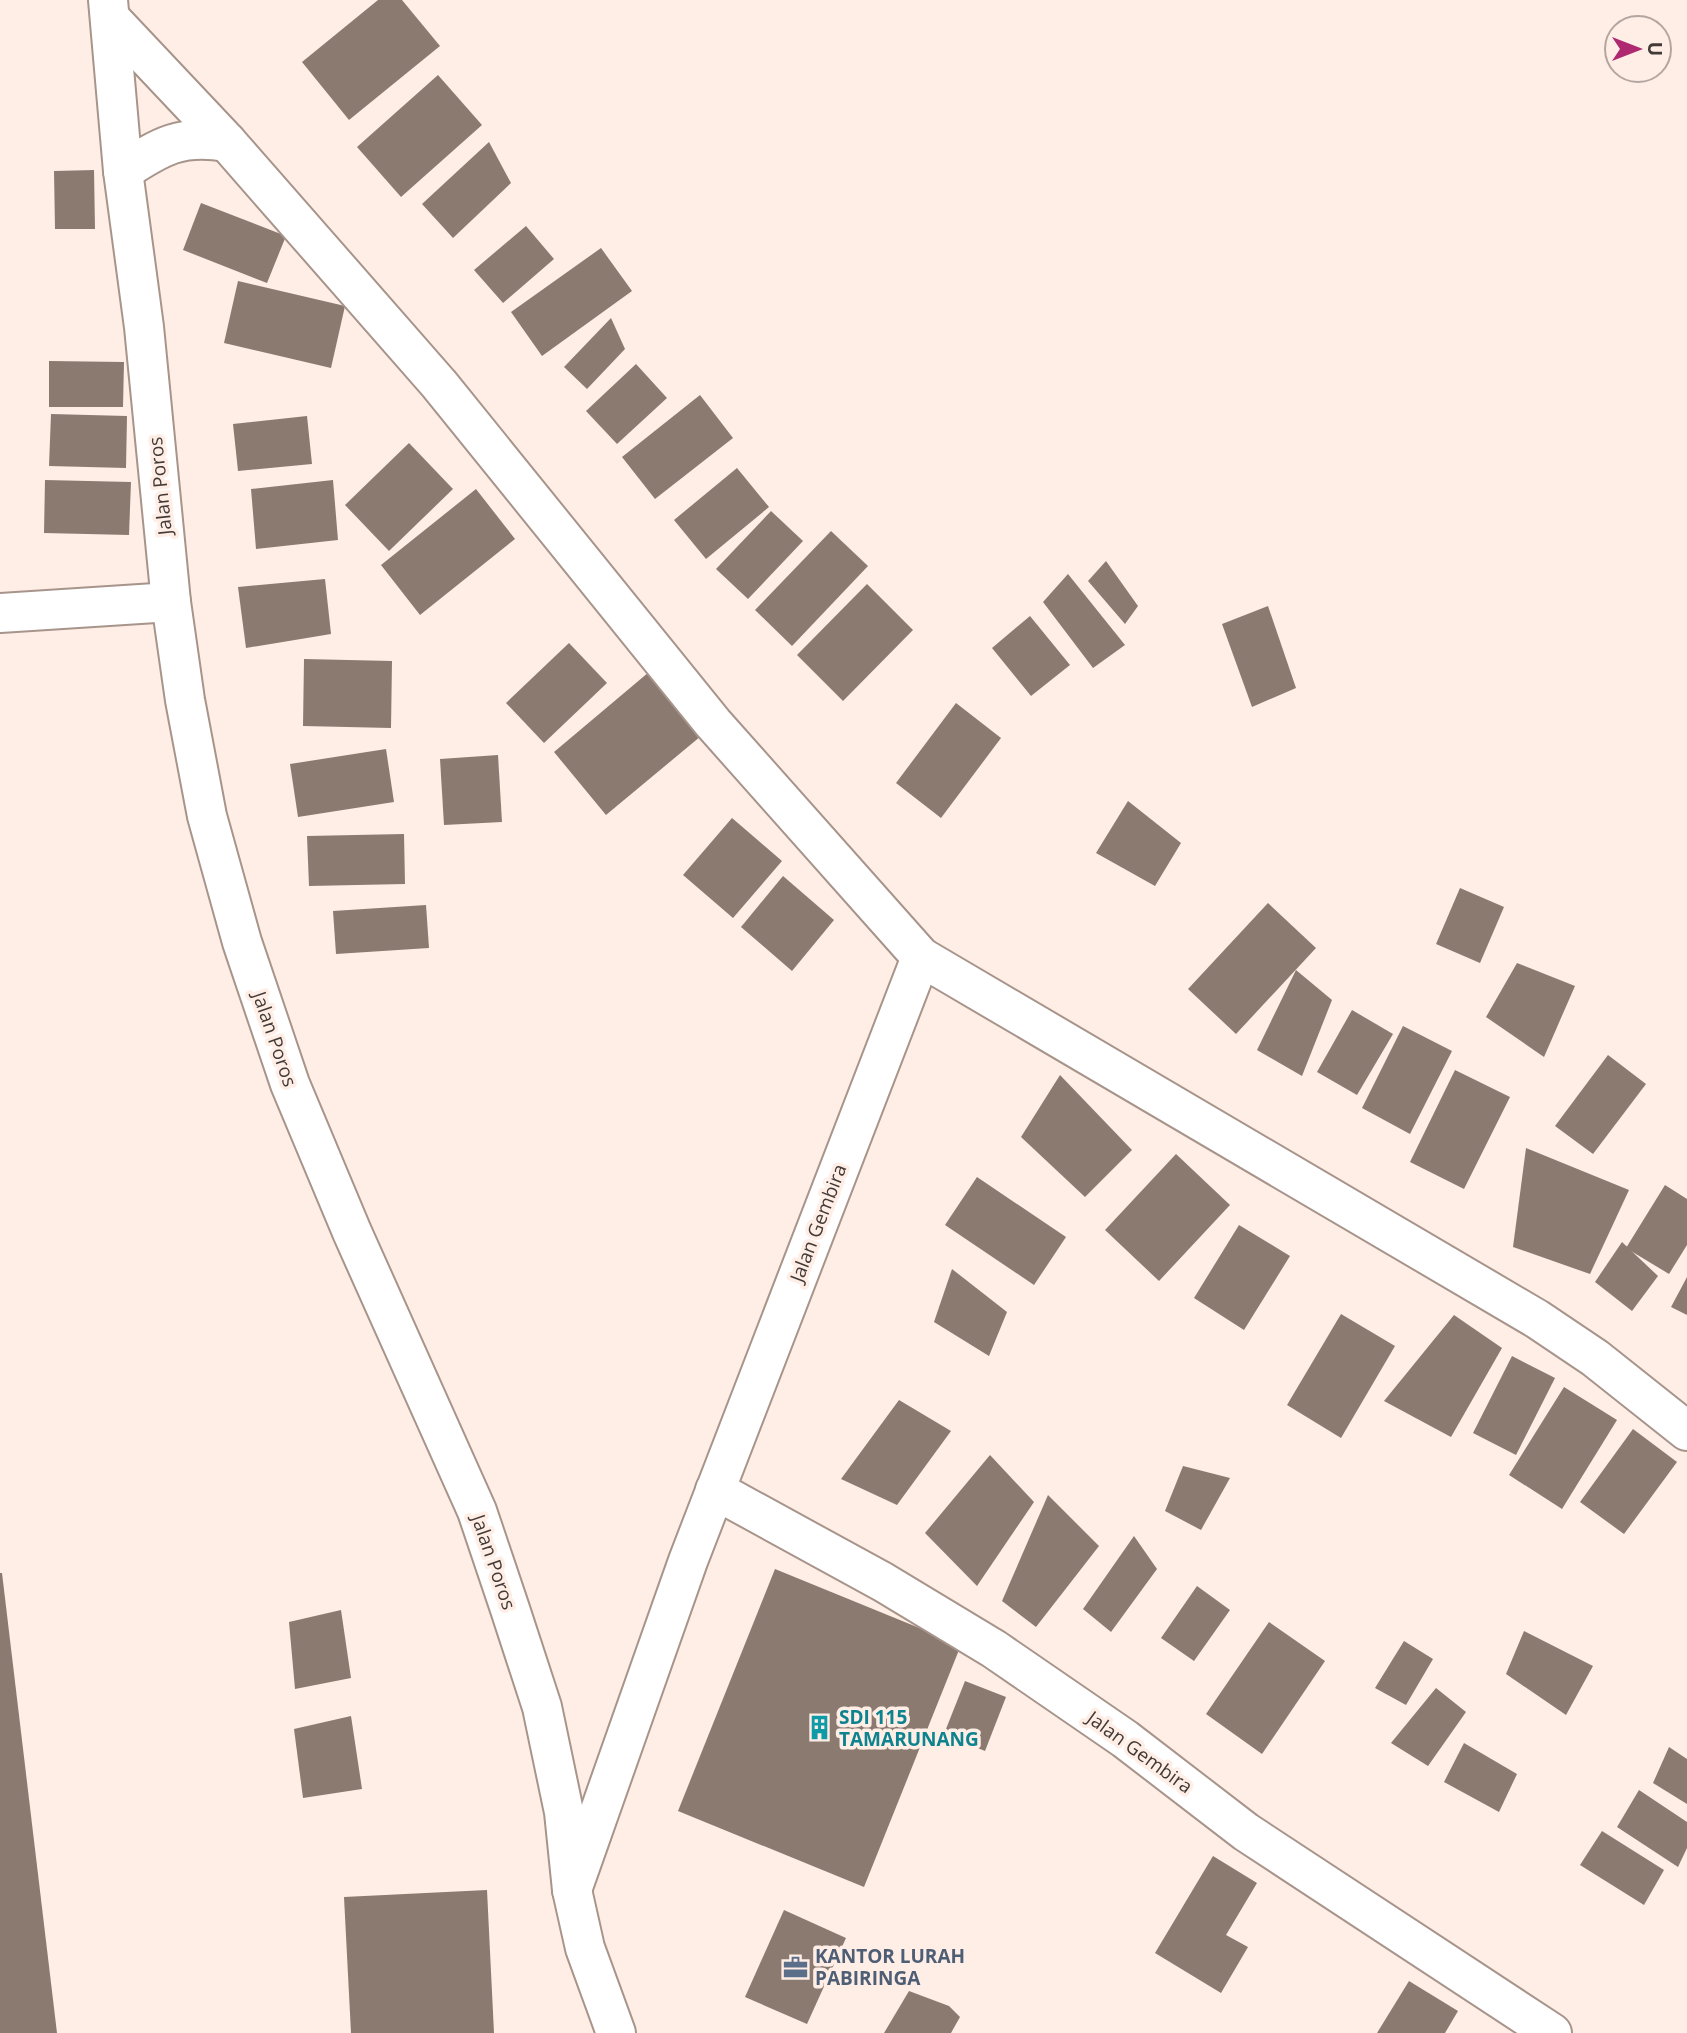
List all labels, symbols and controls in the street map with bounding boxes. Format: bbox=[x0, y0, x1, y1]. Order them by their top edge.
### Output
north arrow bbox=[1603, 14, 1673, 84]
text: U bbox=[1642, 42, 1668, 56]
street label: Jalan Poros bbox=[142, 436, 178, 538]
street label: Jalan Poros bbox=[246, 986, 303, 1090]
street label: Jalan Gembira bbox=[783, 1160, 852, 1288]
street label: Jalan Poros bbox=[465, 1509, 522, 1613]
place label: SDI 115 TAMARUNANG bbox=[839, 1704, 979, 1752]
street label: Jalan Gembira bbox=[1080, 1704, 1198, 1799]
building icon: SDI 115 TAMARUNANG bbox=[805, 1714, 833, 1742]
place label: KANTOR LURAH PABIRINGA bbox=[815, 1943, 965, 1991]
office icon: KANTOR LURAH PABIRINGA bbox=[781, 1953, 809, 1981]

